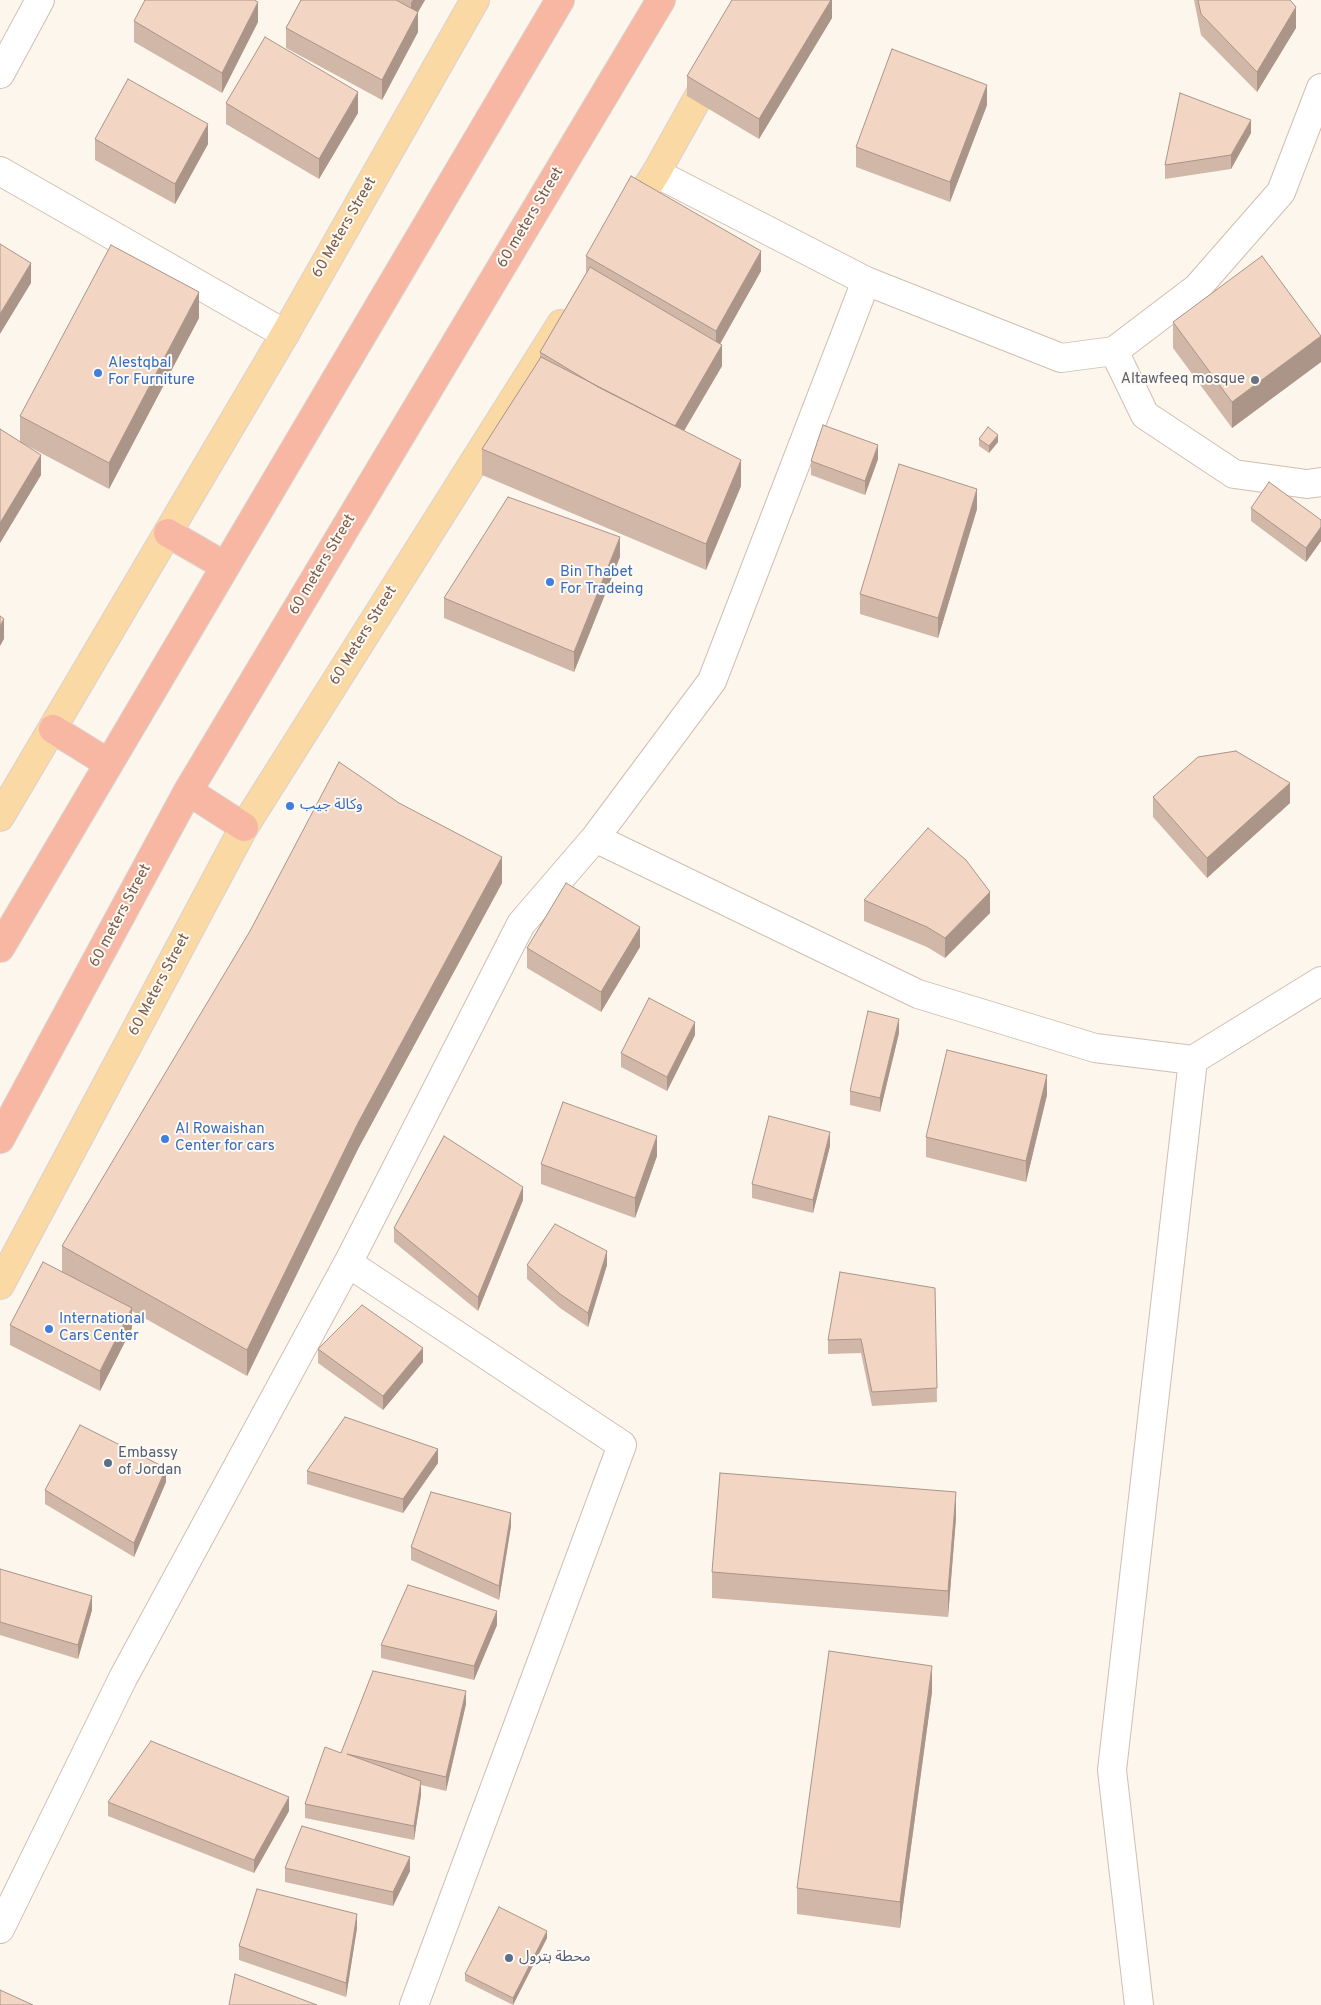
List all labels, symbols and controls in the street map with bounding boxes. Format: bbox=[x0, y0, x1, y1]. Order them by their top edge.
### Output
street label: 60 meters Street bbox=[494, 164, 568, 272]
street label: 60 Meters Street bbox=[309, 174, 381, 282]
place label: Alestqbal For Furniture bbox=[108, 355, 195, 390]
marker: Alestqbal For Furniture bbox=[92, 367, 104, 379]
place label: Altawfeeq mosque bbox=[1121, 371, 1245, 389]
marker: Altawfeeq mosque bbox=[1249, 374, 1261, 386]
street label: 60 meters Street bbox=[286, 511, 360, 619]
place label: Bin Thabet For Tradeing bbox=[560, 564, 643, 599]
marker: Bin Thabet For Tradeing bbox=[544, 576, 556, 588]
street label: 60 Meters Street bbox=[326, 583, 402, 689]
place label: وكالة جيب bbox=[300, 797, 363, 815]
marker: وكالة جيب bbox=[284, 800, 296, 812]
street label: 60 meters Street bbox=[86, 861, 156, 971]
street label: 60 Meters Street bbox=[125, 931, 195, 1039]
place label: Al Rowaishan Center for cars bbox=[175, 1121, 275, 1156]
marker: Al Rowaishan Center for cars bbox=[159, 1133, 171, 1145]
place label: International Cars Center bbox=[59, 1311, 145, 1346]
marker: International Cars Center bbox=[43, 1323, 55, 1335]
place label: Embassy of Jordan bbox=[118, 1445, 182, 1480]
marker: Embassy of Jordan bbox=[102, 1457, 114, 1469]
place label: محطة بترول bbox=[519, 1949, 591, 1967]
marker: محطة بترول bbox=[503, 1952, 515, 1964]

